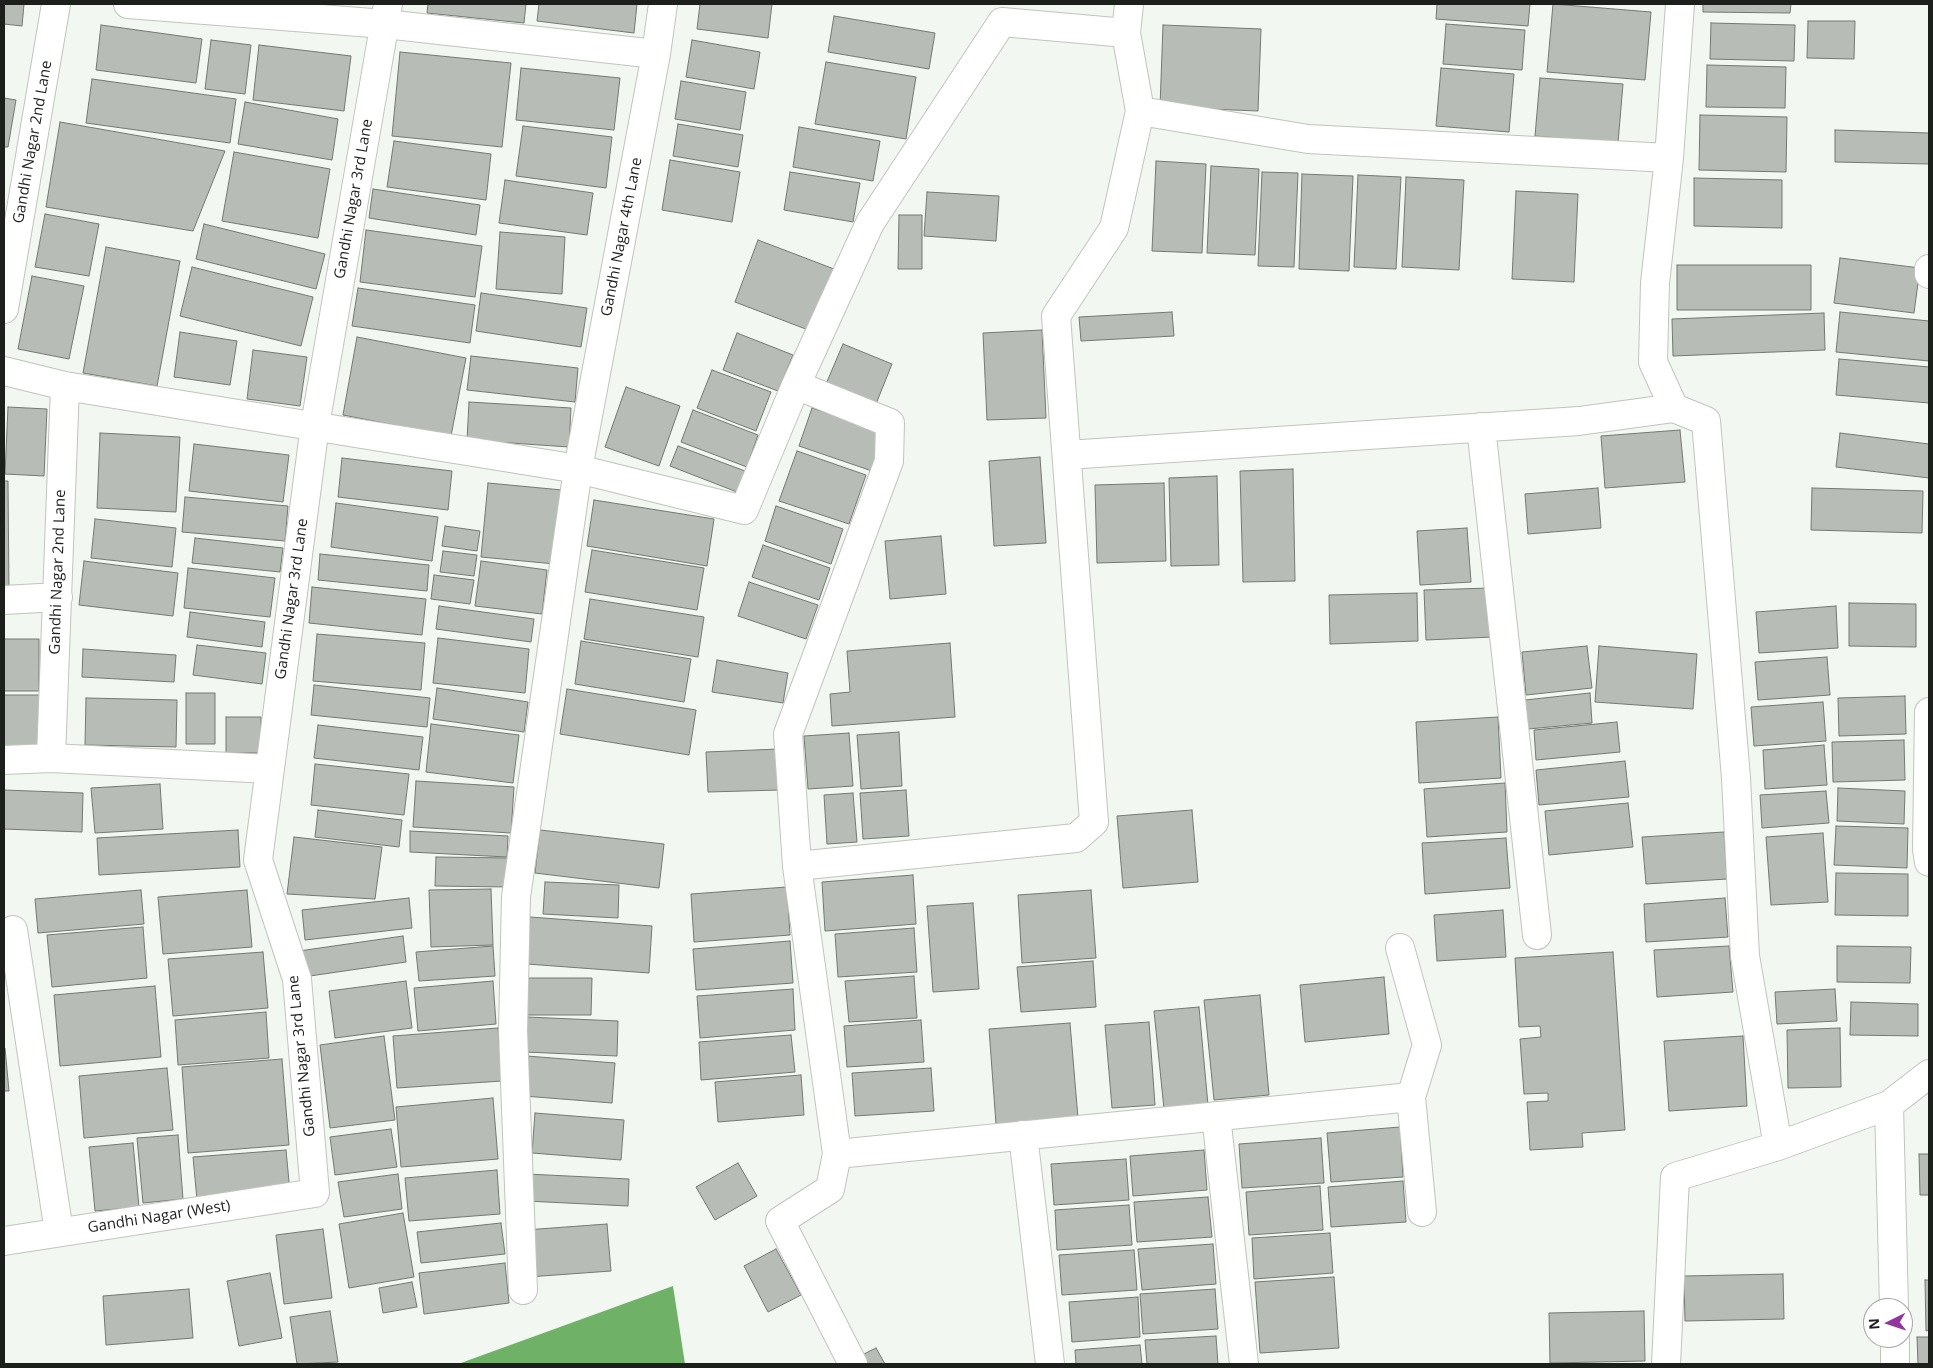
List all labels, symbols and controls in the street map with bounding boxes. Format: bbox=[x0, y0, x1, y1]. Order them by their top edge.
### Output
street label: Gandhi Nagar 2nd Lane bbox=[10, 59, 56, 225]
street label: Gandhi Nagar 3rd Lane bbox=[331, 118, 377, 280]
street label: Gandhi Nagar 4th Lane bbox=[598, 156, 646, 318]
street label: Gandhi Nagar 2nd Lane bbox=[46, 489, 70, 655]
street label: Gandhi Nagar 3rd Lane bbox=[272, 517, 312, 681]
street label: Gandhi Nagar 3rd Lane bbox=[285, 974, 319, 1138]
street label: Gandhi Nagar (West) bbox=[86, 1197, 232, 1237]
north arrow bbox=[1863, 1298, 1913, 1348]
text: N bbox=[1864, 1318, 1883, 1330]

